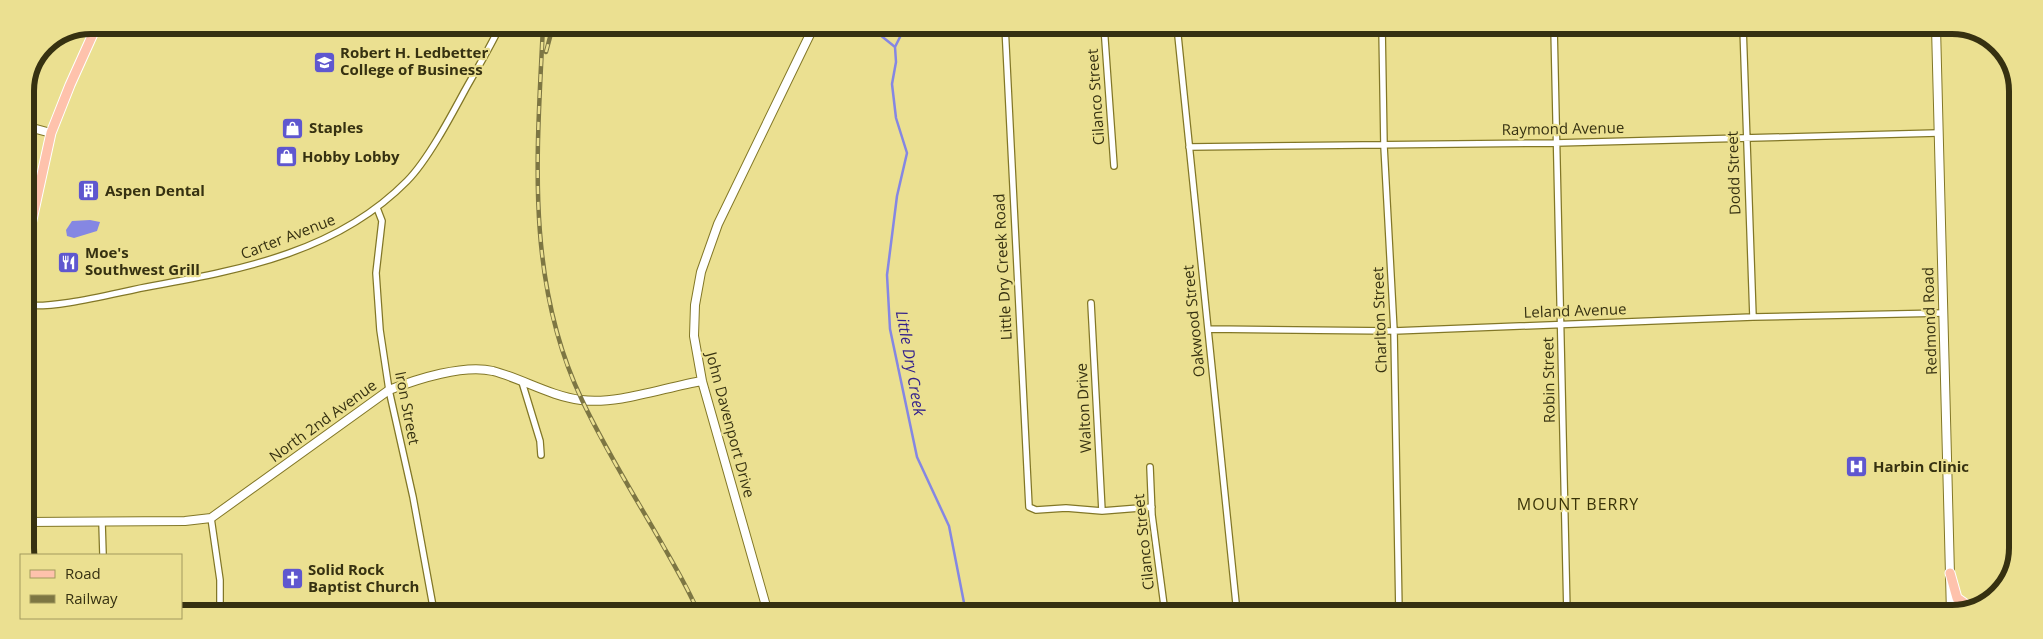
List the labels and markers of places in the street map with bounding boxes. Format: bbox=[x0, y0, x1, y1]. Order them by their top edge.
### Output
place label: Robert H. Ledbetter College of Business bbox=[340, 42, 488, 79]
school or university icon: Robert H. Ledbetter College of Business bbox=[312, 50, 336, 74]
shop icon: Staples bbox=[281, 116, 305, 140]
place label: Staples bbox=[309, 117, 363, 137]
shop icon: Hobby Lobby bbox=[274, 145, 298, 169]
place label: Hobby Lobby bbox=[302, 146, 400, 166]
building icon: Aspen Dental bbox=[77, 179, 101, 203]
place label: Aspen Dental bbox=[105, 180, 205, 200]
place label: Moe's Southwest Grill bbox=[85, 242, 200, 279]
restaurant icon: Moe's Southwest Grill bbox=[57, 250, 81, 274]
hospital icon: Harbin Clinic bbox=[1845, 455, 1869, 479]
place label: Harbin Clinic bbox=[1873, 456, 1969, 476]
place label: Solid Rock Baptist Church bbox=[308, 559, 419, 596]
church icon: Solid Rock Baptist Church bbox=[280, 567, 304, 591]

